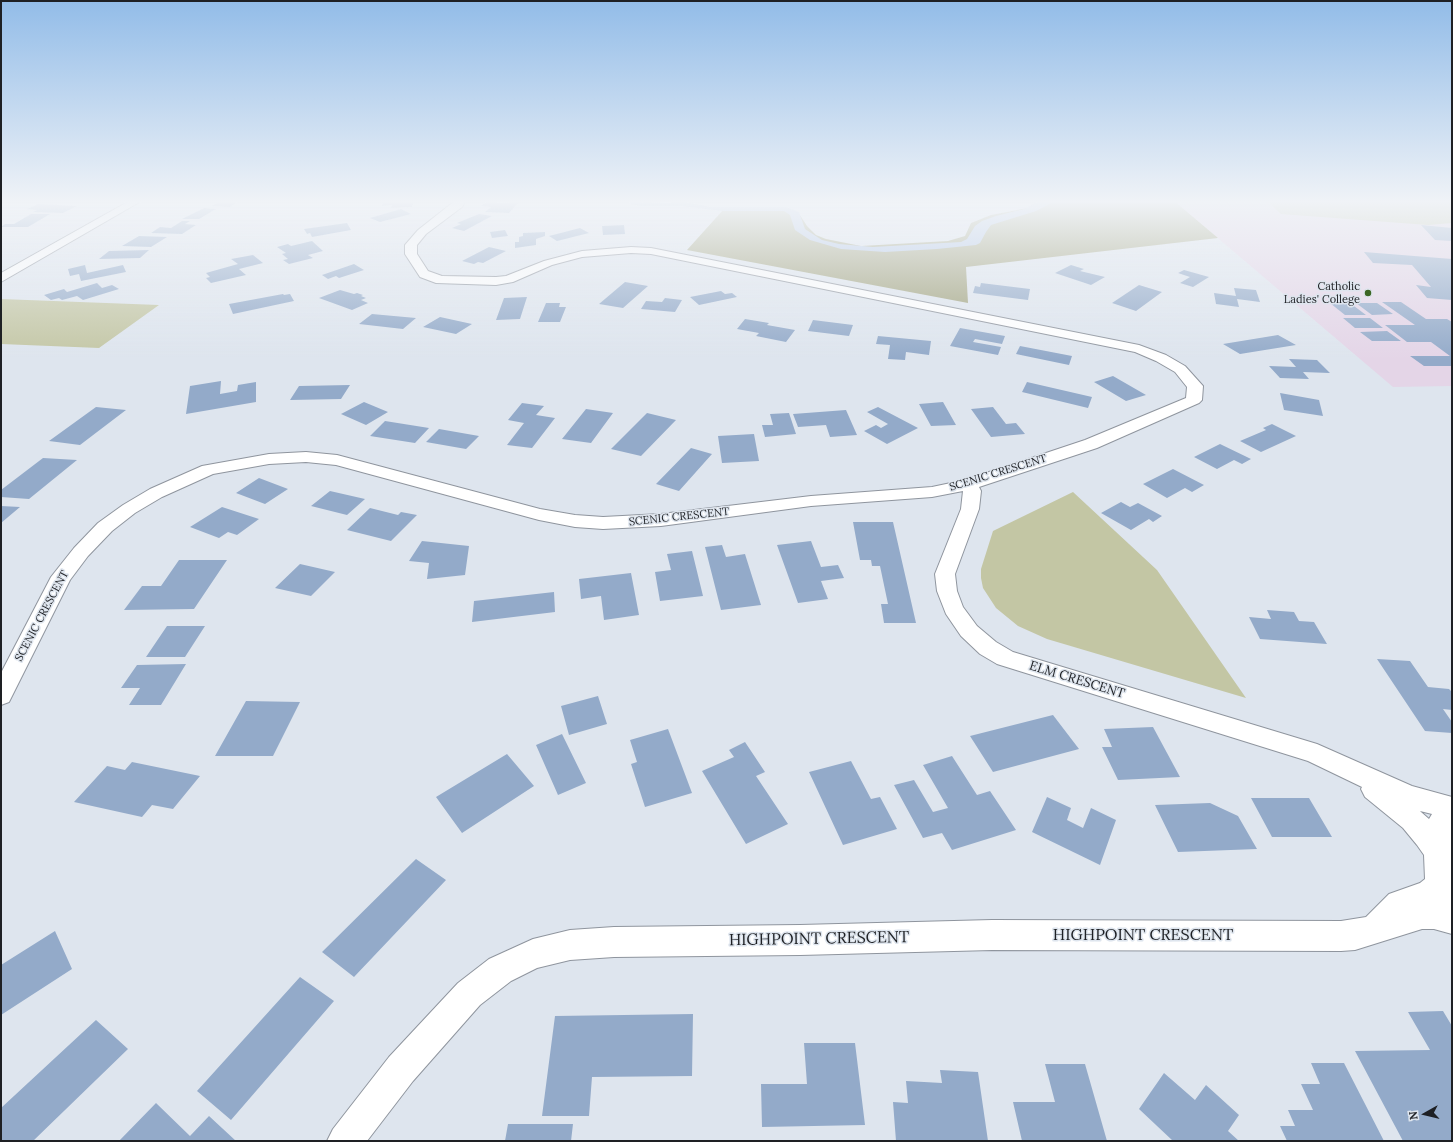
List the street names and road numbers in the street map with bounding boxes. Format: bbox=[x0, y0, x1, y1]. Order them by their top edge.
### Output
street label: SCENIC CRESCENT bbox=[948, 452, 1048, 494]
street label: SCENIC CRESCENT bbox=[628, 505, 730, 529]
street label: SCENIC CRESCENT bbox=[12, 568, 72, 664]
street label: ELM CRESCENT bbox=[1027, 658, 1127, 702]
street label: HIGHPOINT CRESCENT bbox=[1053, 925, 1233, 945]
street label: HIGHPOINT CRESCENT bbox=[729, 928, 909, 950]

